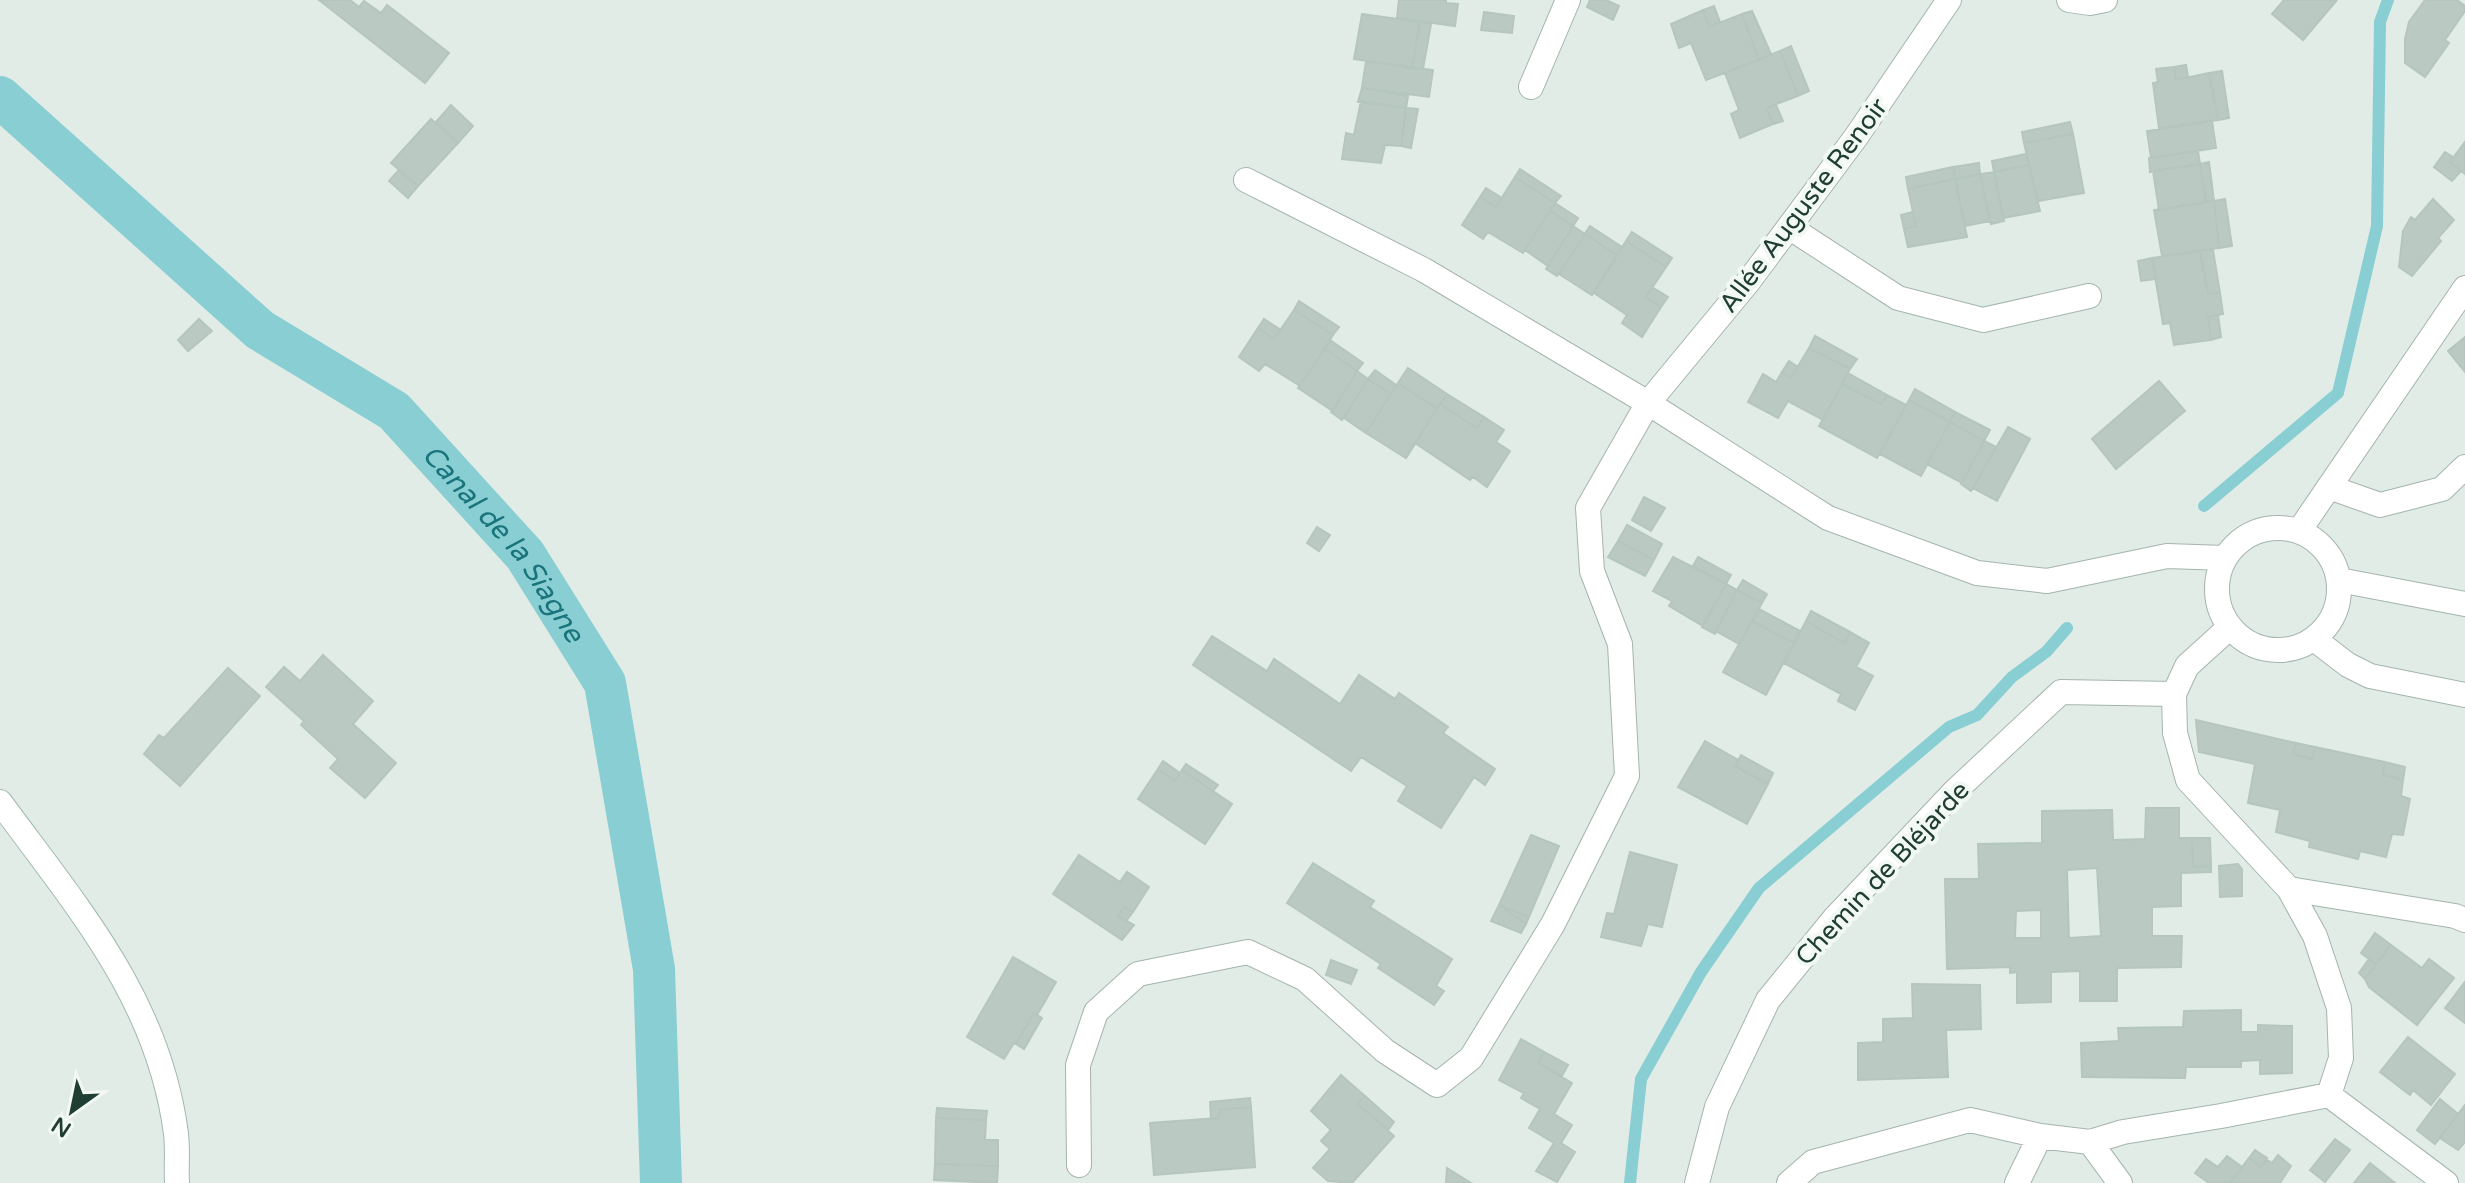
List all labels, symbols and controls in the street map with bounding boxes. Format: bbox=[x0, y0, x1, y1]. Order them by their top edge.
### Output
street label: Allée Auguste Renoir bbox=[1713, 92, 1894, 319]
water label: Canal de la Siagne bbox=[415, 438, 592, 651]
street label: Chemin de Bléjarde bbox=[1789, 775, 1976, 972]
north arrow bbox=[32, 1071, 112, 1151]
text: N bbox=[47, 1111, 76, 1143]

